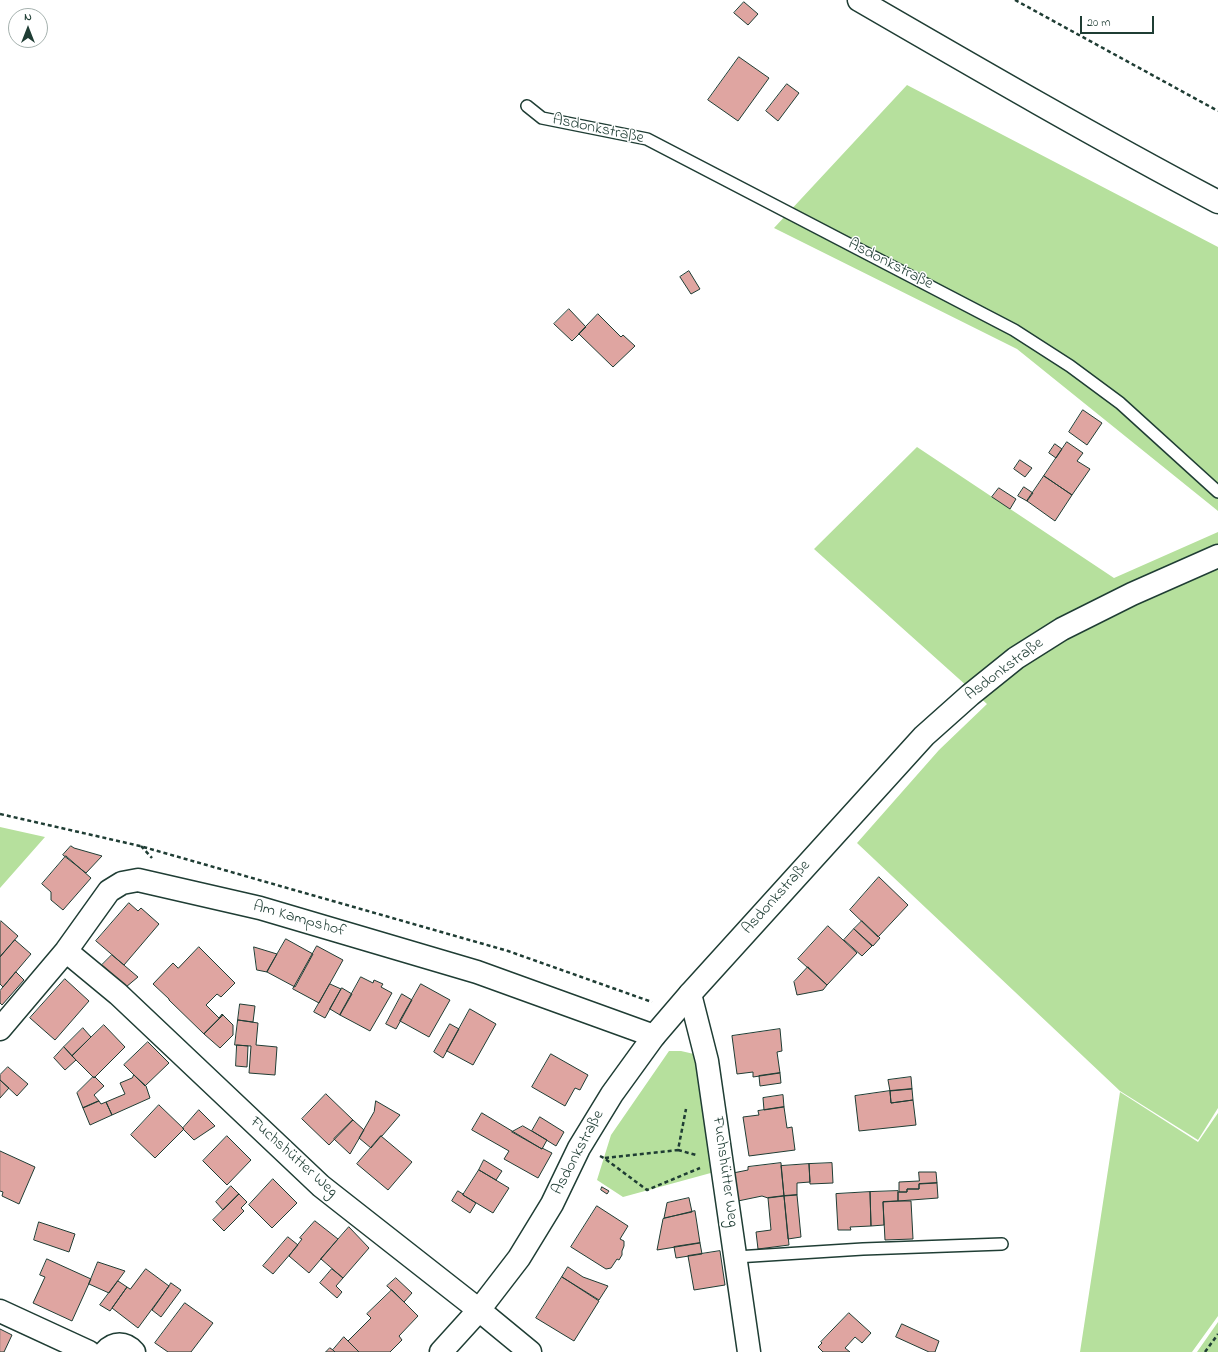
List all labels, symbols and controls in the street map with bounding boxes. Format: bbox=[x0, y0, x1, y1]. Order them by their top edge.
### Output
north arrow bbox=[8, 8, 48, 48]
scale bar bbox=[1082, 8, 1156, 34]
text: N bbox=[24, 9, 32, 25]
text: 20 m bbox=[1087, 14, 1110, 32]
street label: Asdonkstraße bbox=[551, 111, 645, 149]
street label: Asdonkstraße bbox=[844, 235, 936, 295]
street label: Asdonkstraße bbox=[962, 634, 1048, 706]
street label: Asdonkstraße bbox=[739, 857, 815, 939]
street label: Am Kampshof bbox=[251, 898, 347, 942]
street label: Asdonkstraße bbox=[549, 1107, 609, 1199]
street label: Fuchshütter Weg bbox=[245, 1114, 341, 1202]
street label: Fuchshütter Weg bbox=[707, 1115, 741, 1229]

